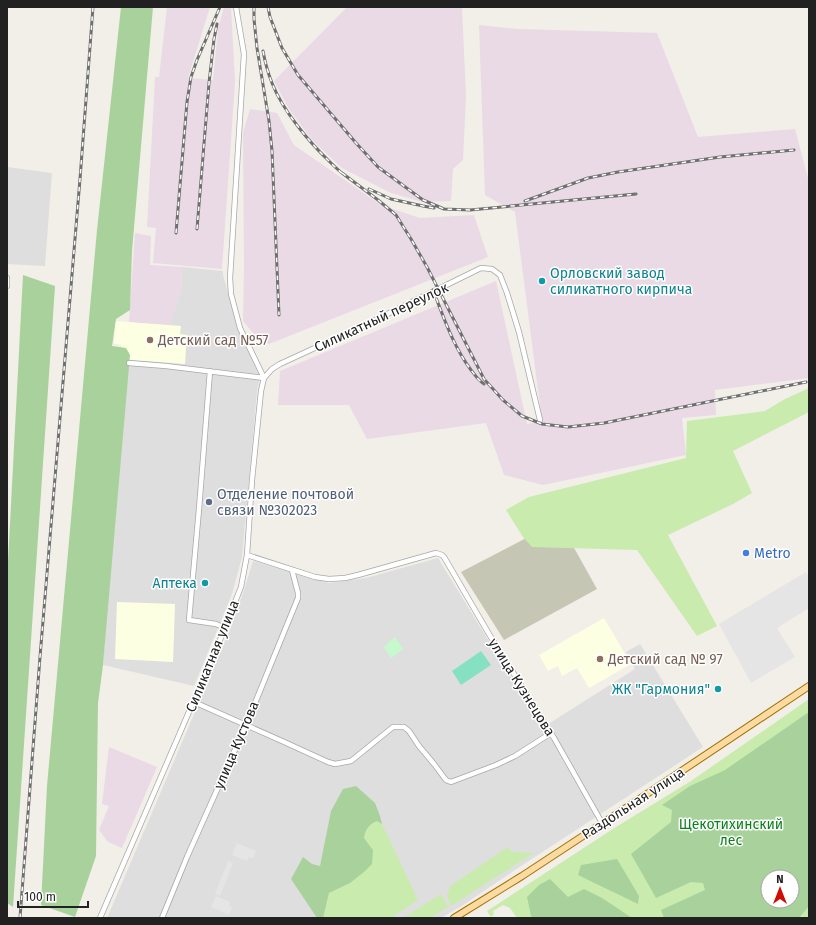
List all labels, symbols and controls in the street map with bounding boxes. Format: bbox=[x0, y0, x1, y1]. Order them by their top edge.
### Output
place label: Орловский завод силикатного кирпича bbox=[550, 265, 692, 298]
marker: Орловский завод силикатного кирпича bbox=[537, 276, 547, 286]
street label: Силикатный переулок bbox=[311, 279, 452, 356]
place label: Детский сад №57 bbox=[157, 332, 269, 349]
marker: Детский сад №57 bbox=[145, 335, 155, 345]
place label: Отделение почтовой связи №302023 bbox=[217, 486, 354, 519]
marker: Отделение почтовой связи №302023 bbox=[204, 497, 214, 507]
place label: Metro bbox=[754, 545, 791, 562]
marker: Metro bbox=[741, 548, 751, 558]
place label: Аптека bbox=[152, 575, 197, 592]
marker: Аптека bbox=[200, 578, 210, 588]
street label: Силикатная улица bbox=[182, 598, 243, 715]
street label: улица Кузнецова bbox=[485, 635, 558, 739]
place label: Детский сад № 97 bbox=[607, 651, 723, 668]
marker: Детский сад № 97 bbox=[595, 654, 605, 664]
place label: ЖК "Гармония" bbox=[612, 681, 710, 698]
marker: ЖК "Гармония" bbox=[713, 684, 723, 694]
street label: улица Кустова bbox=[210, 699, 263, 792]
street label: Раздольная улица bbox=[579, 764, 688, 843]
park label: Щекотихинский лес bbox=[679, 816, 783, 849]
north arrow bbox=[760, 869, 800, 909]
text: N bbox=[776, 873, 784, 886]
scale bar bbox=[18, 883, 88, 909]
text: 100 m bbox=[24, 890, 56, 904]

